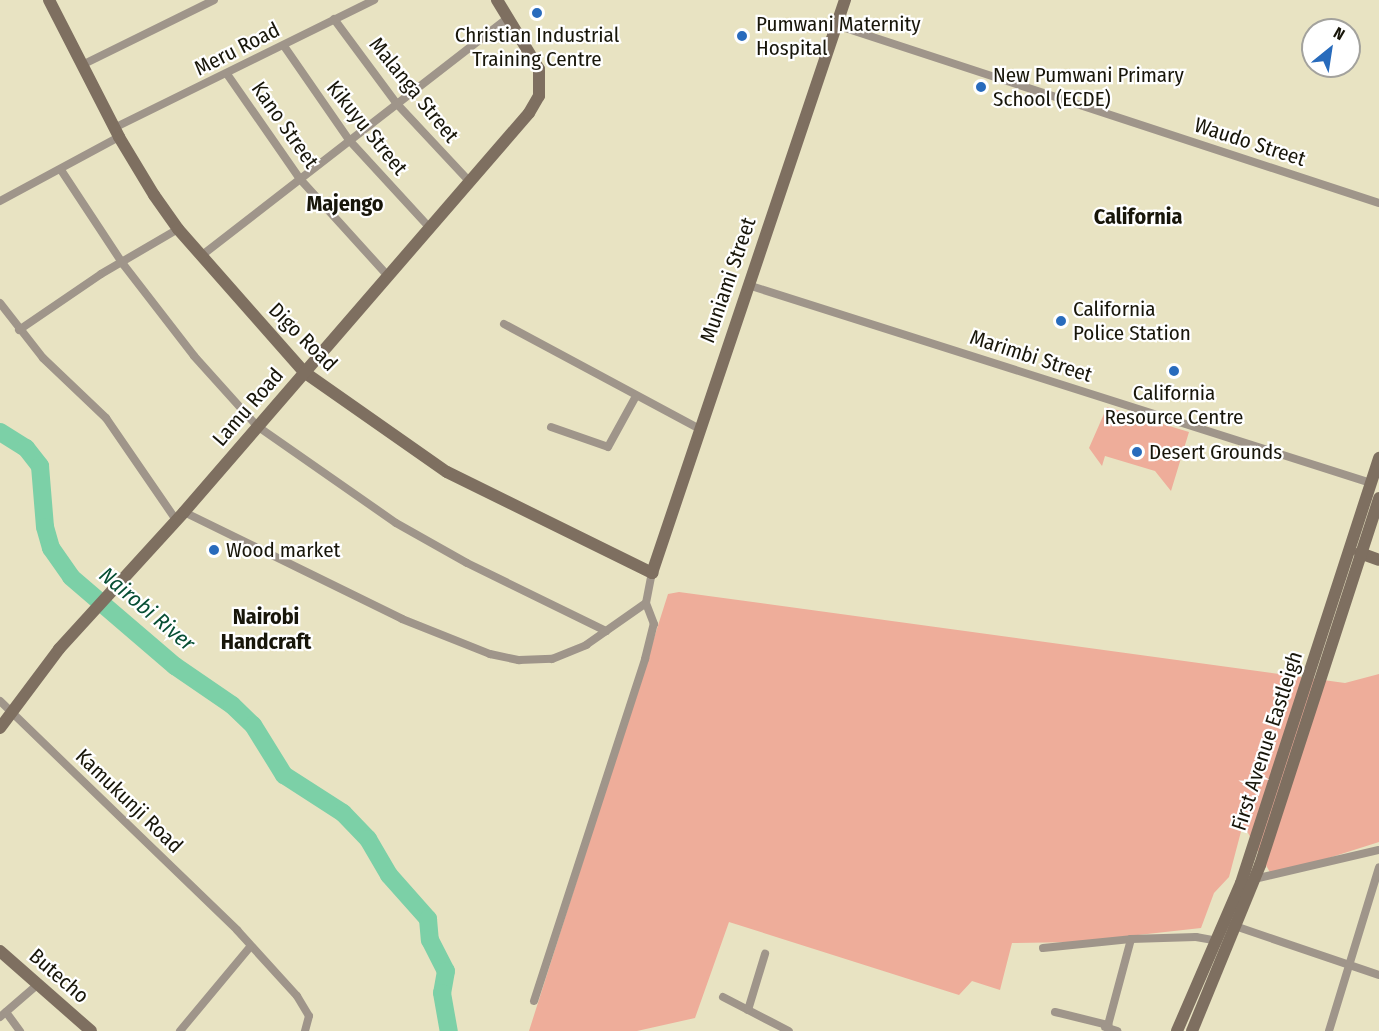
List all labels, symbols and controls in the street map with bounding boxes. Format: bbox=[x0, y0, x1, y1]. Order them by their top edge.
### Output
marker: Christian Industrial Training Centre bbox=[530, 6, 544, 20]
place label: Pumwani Maternity Hospital bbox=[756, 11, 921, 61]
street label: Meru Road bbox=[190, 17, 284, 81]
north arrow bbox=[1301, 18, 1361, 78]
place label: Christian Industrial Training Centre bbox=[455, 22, 619, 72]
text: N bbox=[1330, 23, 1348, 44]
marker: Pumwani Maternity Hospital bbox=[733, 27, 751, 45]
street label: Malanga Street bbox=[364, 32, 464, 148]
place label: New Pumwani Primary School (ECDE) bbox=[993, 62, 1184, 112]
street label: Kikuyu Street bbox=[321, 76, 413, 180]
street label: Kano Street bbox=[246, 77, 324, 173]
marker: New Pumwani Primary School (ECDE) bbox=[974, 80, 988, 94]
street label: Waudo Street bbox=[1191, 112, 1309, 172]
district label: Majengo bbox=[306, 191, 384, 217]
district label: California bbox=[1094, 204, 1182, 230]
street label: Muniami Street bbox=[695, 214, 761, 346]
place label: California Police Station bbox=[1073, 296, 1191, 346]
street label: Digo Road bbox=[263, 297, 343, 377]
marker: California Police Station bbox=[1054, 314, 1068, 328]
street label: Marimbi Street bbox=[967, 324, 1095, 388]
street label: Lamu Road bbox=[207, 363, 289, 451]
marker: California Resource Centre bbox=[1167, 364, 1181, 378]
place label: California Resource Centre bbox=[1105, 380, 1243, 430]
place label: Desert Grounds bbox=[1149, 439, 1282, 465]
marker: Desert Grounds bbox=[1130, 445, 1144, 459]
place label: Wood market bbox=[226, 537, 340, 563]
marker: Wood market bbox=[207, 543, 221, 557]
water label: Nairobi River bbox=[94, 562, 200, 656]
district label: Nairobi Handcraft bbox=[221, 603, 311, 654]
street label: First Avenue Eastleigh bbox=[1226, 648, 1308, 834]
street label: Kamukunji Road bbox=[70, 744, 188, 858]
street label: Butecho bbox=[24, 943, 94, 1009]

